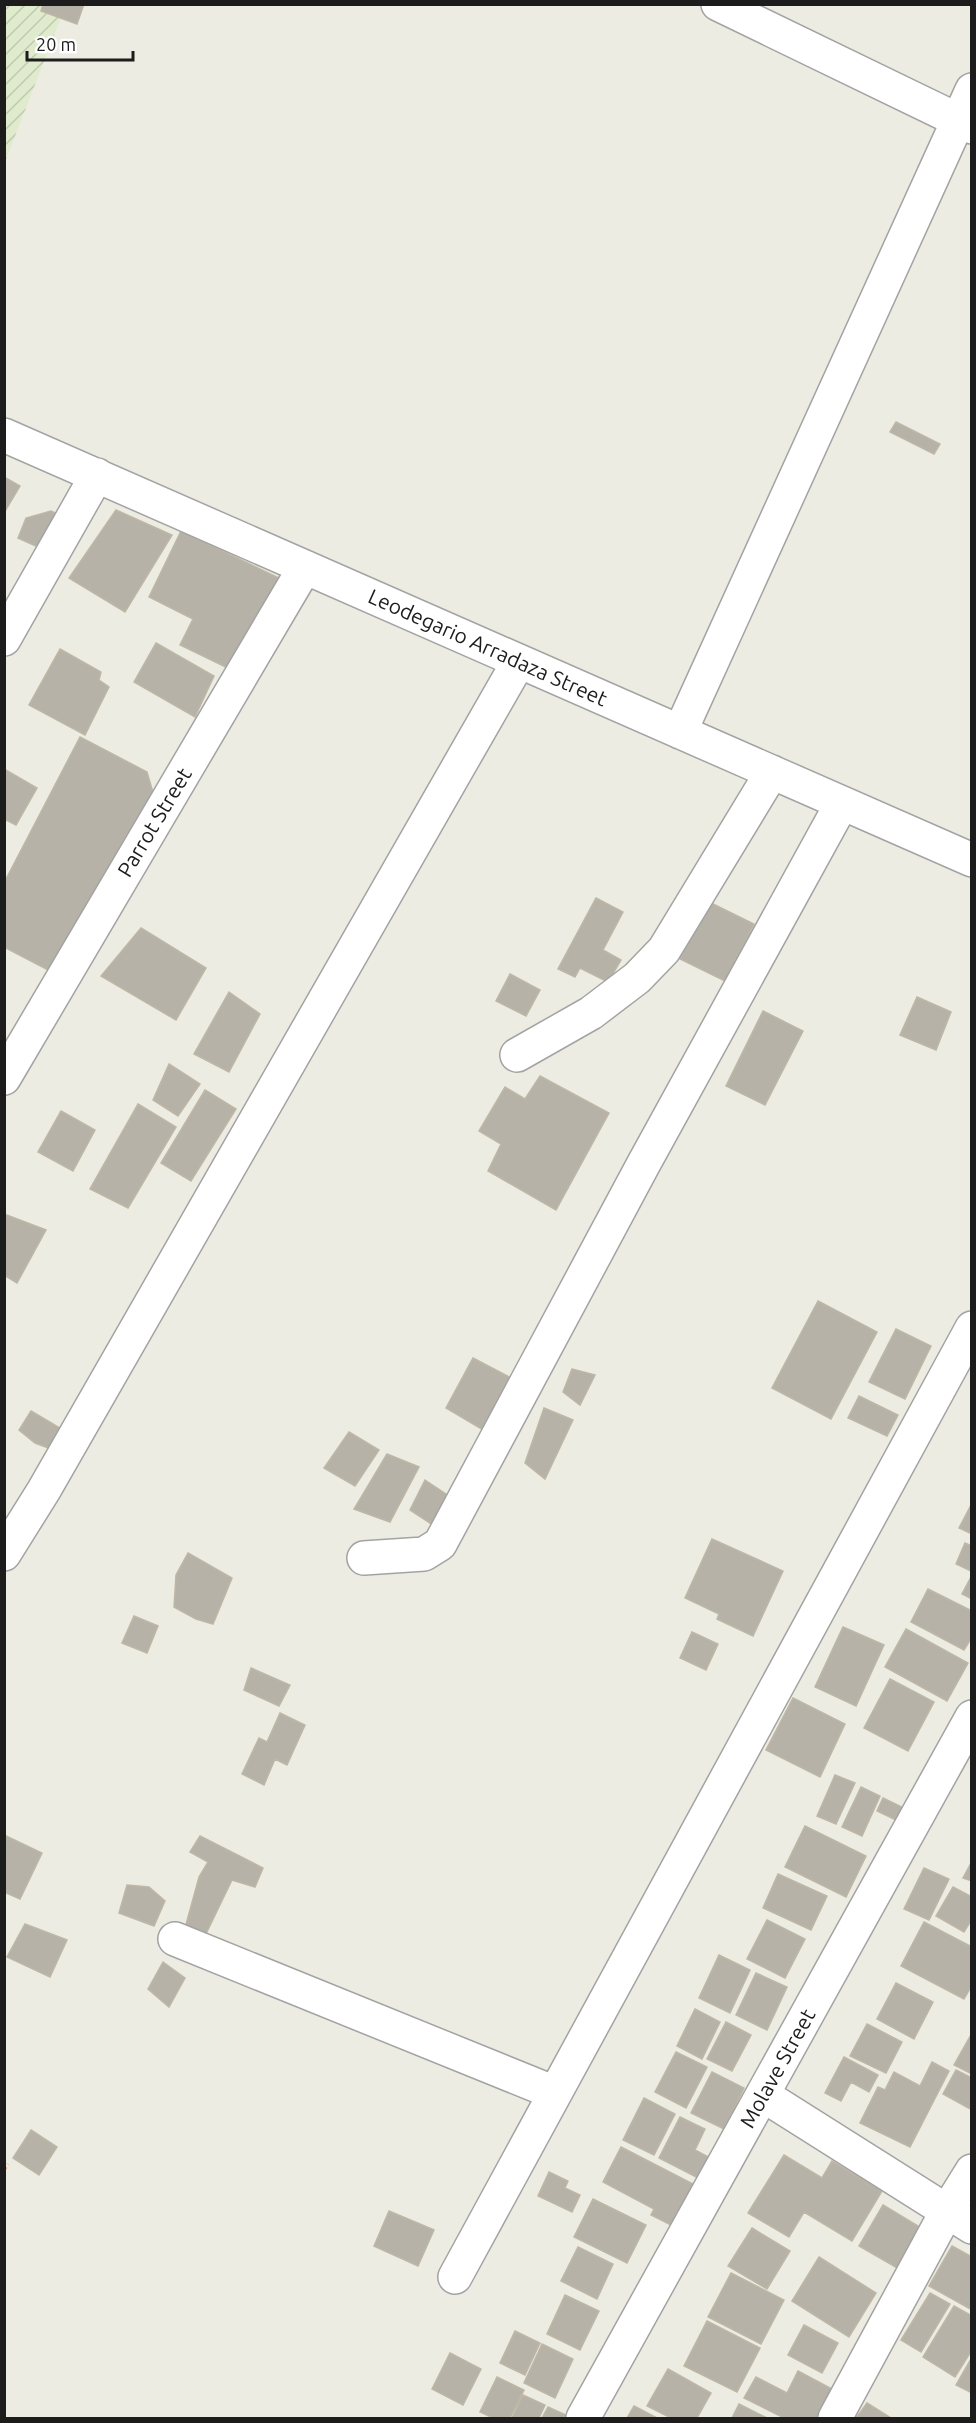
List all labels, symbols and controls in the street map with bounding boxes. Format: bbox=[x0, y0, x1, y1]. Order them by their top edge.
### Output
scale bar bbox=[27, 24, 134, 62]
text: 20 m bbox=[36, 34, 76, 54]
street label: Leodegario Arradaza Street bbox=[365, 583, 611, 711]
street label: Parrot Street bbox=[112, 763, 196, 881]
street label: Molave Street bbox=[734, 2004, 820, 2132]

